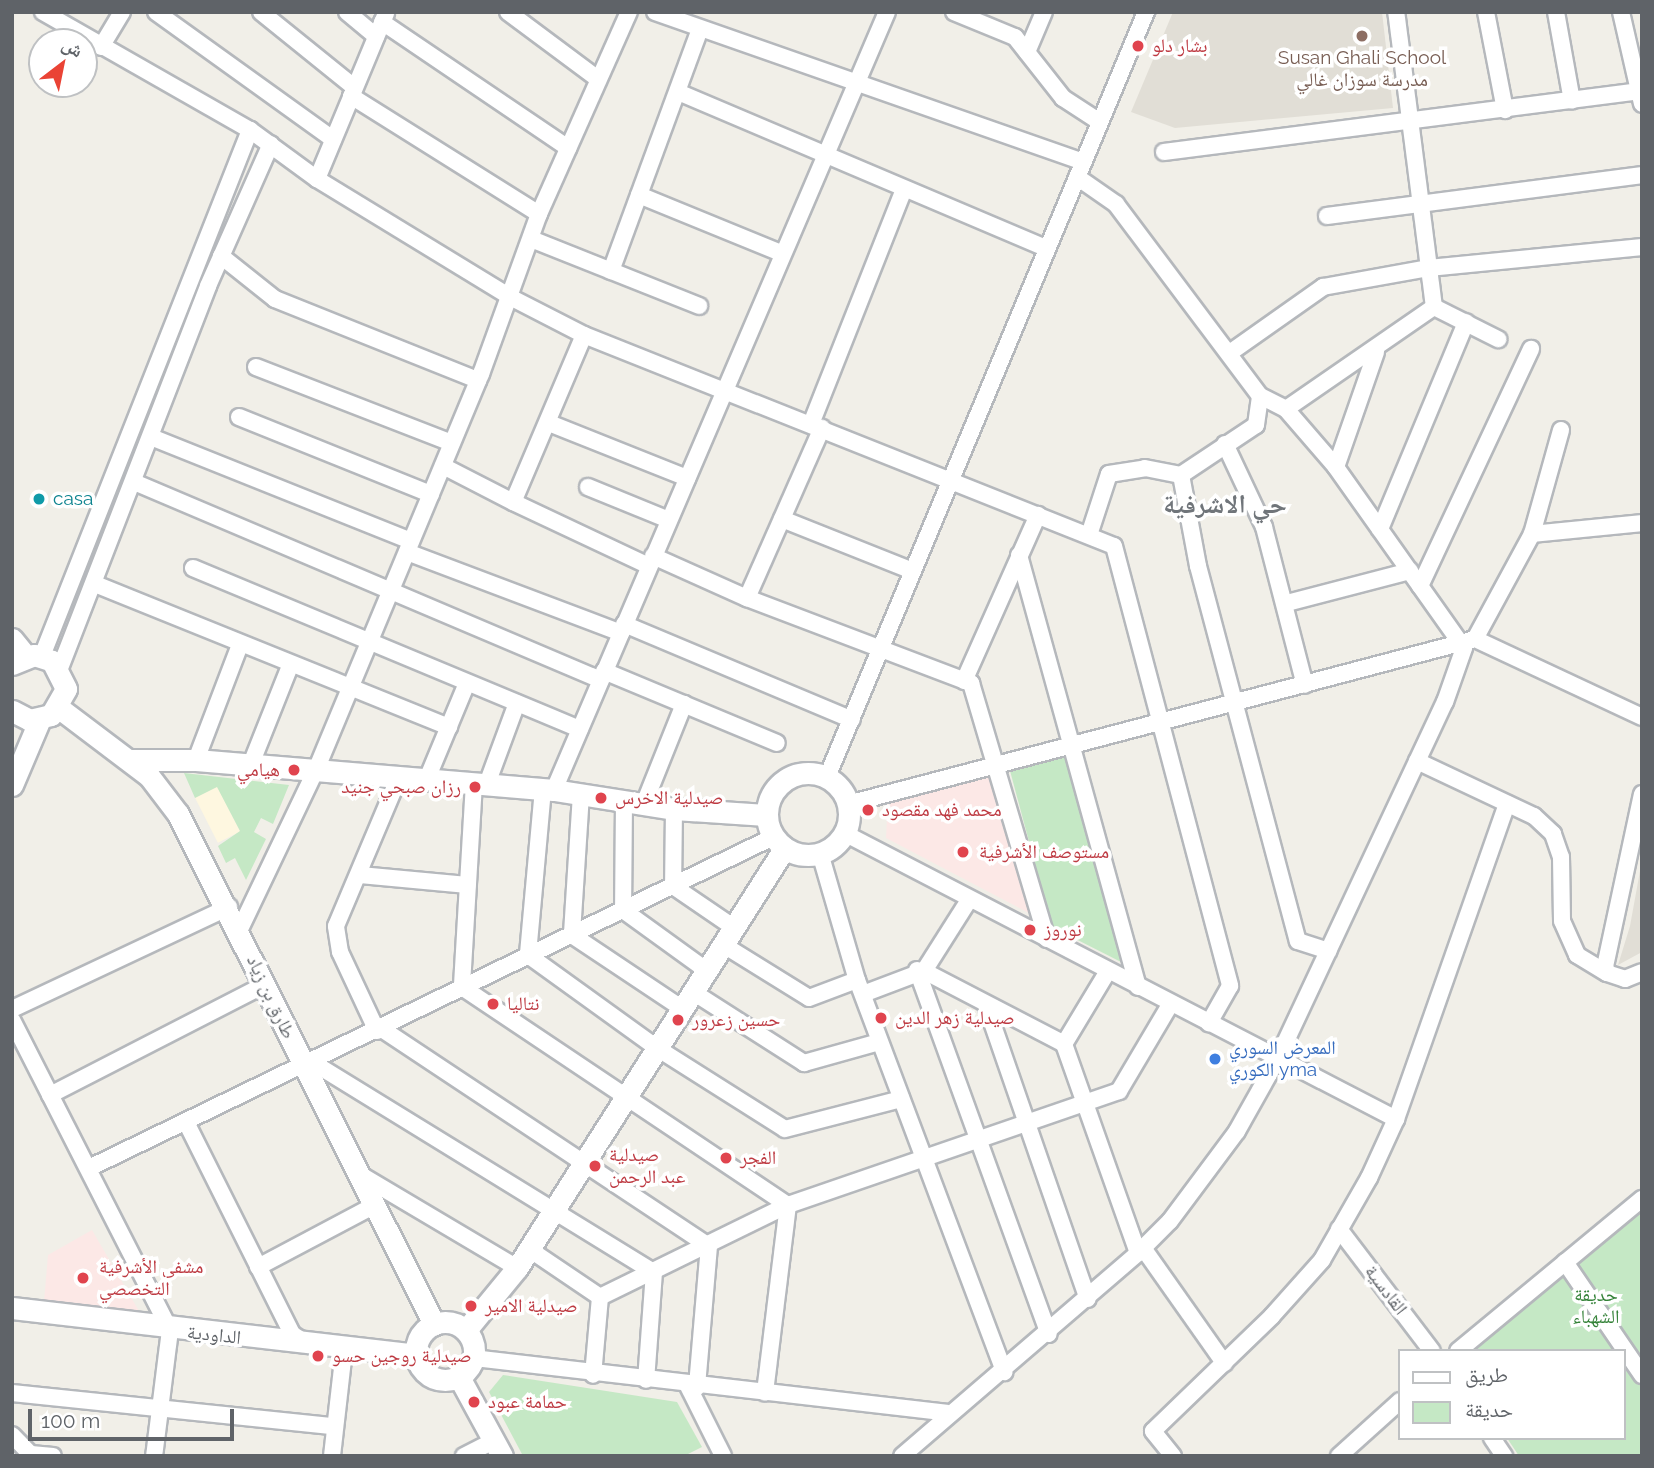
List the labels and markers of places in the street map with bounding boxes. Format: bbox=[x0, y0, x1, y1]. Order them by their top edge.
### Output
marker: Susan Ghali School مدرسة سوزان غالي bbox=[1354, 28, 1370, 44]
place label: بشار دلو bbox=[1152, 35, 1208, 57]
marker: بشار دلو bbox=[1130, 38, 1146, 54]
place label: Susan Ghali School مدرسة سوزان غالي bbox=[1278, 47, 1446, 91]
place label: casa bbox=[53, 488, 93, 510]
marker: casa bbox=[31, 491, 47, 507]
place label: هيامي bbox=[237, 759, 280, 781]
marker: هيامي bbox=[286, 762, 302, 778]
place label: رزان صبحي جنيد bbox=[341, 776, 461, 798]
marker: رزان صبحي جنيد bbox=[467, 779, 483, 795]
place label: صيدلية الاخرس bbox=[615, 787, 723, 809]
marker: صيدلية الاخرس bbox=[593, 790, 609, 806]
place label: محمد فهد مقصود bbox=[882, 799, 1002, 821]
marker: محمد فهد مقصود bbox=[860, 802, 876, 818]
place label: مستوصف الأشرفية bbox=[979, 841, 1109, 863]
marker: مستوصف الأشرفية bbox=[953, 842, 973, 862]
place label: نوروز bbox=[1044, 919, 1082, 941]
marker: نوروز bbox=[1022, 922, 1038, 938]
place label: نتاليا bbox=[507, 993, 540, 1015]
marker: نتاليا bbox=[485, 996, 501, 1012]
place label: صيدلية زهر الدين bbox=[895, 1007, 1015, 1029]
place label: حسين زعرور bbox=[692, 1009, 780, 1031]
marker: صيدلية زهر الدين bbox=[873, 1010, 889, 1026]
marker: حسين زعرور bbox=[670, 1012, 686, 1028]
place label: المعرض السوري الكوري yma bbox=[1229, 1037, 1336, 1081]
marker: المعرض السوري الكوري yma bbox=[1207, 1051, 1223, 1067]
place label: صيدلية عبد الرحمن bbox=[609, 1144, 685, 1188]
place label: الفجر bbox=[740, 1147, 776, 1169]
marker: الفجر bbox=[718, 1150, 734, 1166]
marker: صيدلية عبد الرحمن bbox=[587, 1158, 603, 1174]
place label: مشفى الأشرفية التخصصي bbox=[99, 1256, 203, 1300]
marker: مشفى الأشرفية التخصصي bbox=[73, 1268, 93, 1288]
place label: صيدلية الامير bbox=[485, 1295, 578, 1317]
marker: صيدلية الامير bbox=[463, 1298, 479, 1314]
place label: صيدلية روجين حسو bbox=[332, 1345, 472, 1367]
marker: صيدلية روجين حسو bbox=[310, 1348, 326, 1364]
place label: حمامة عبود bbox=[488, 1391, 567, 1413]
marker: حمامة عبود bbox=[466, 1394, 482, 1410]

